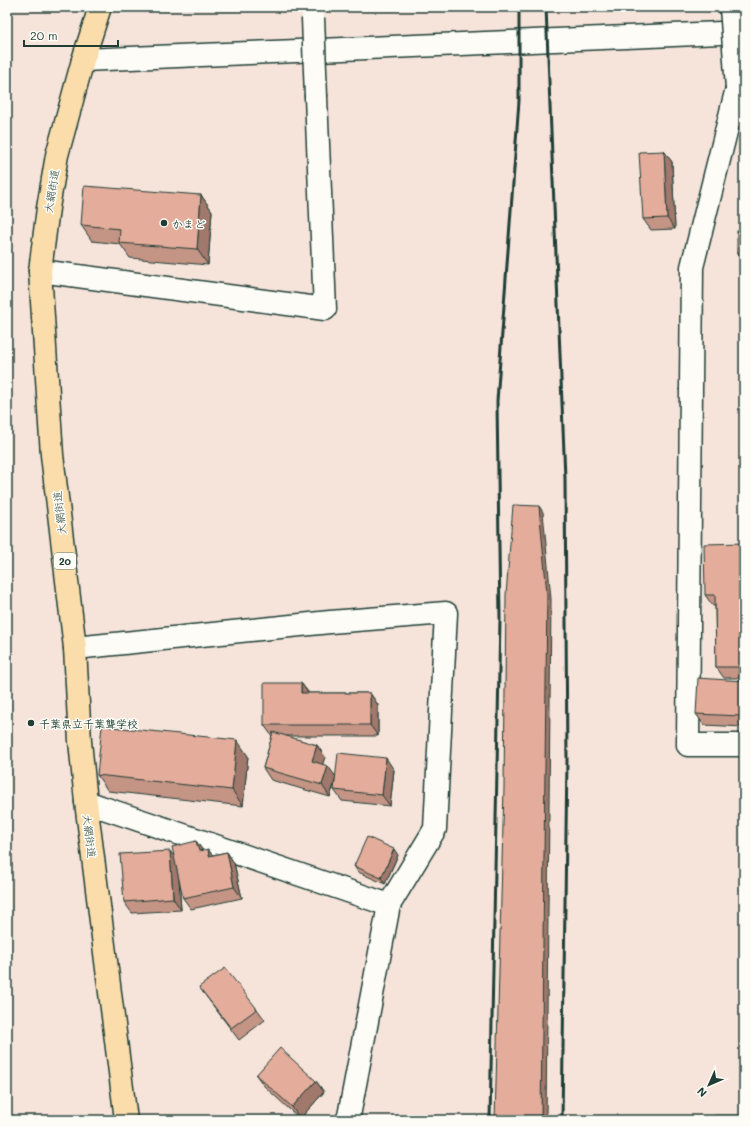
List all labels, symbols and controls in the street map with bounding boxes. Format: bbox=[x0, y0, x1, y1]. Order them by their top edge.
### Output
scale bar bbox=[24, 22, 118, 48]
text: 20 m bbox=[30, 27, 58, 43]
street label: 大網街道 bbox=[40, 168, 62, 214]
place label: かまど bbox=[172, 216, 205, 231]
marker: かまど bbox=[159, 218, 169, 228]
street label: 大網街道 bbox=[49, 490, 69, 536]
road number: 20 bbox=[54, 553, 76, 569]
place label: 千葉県立千葉聾学校 bbox=[39, 716, 138, 731]
marker: 千葉県立千葉聾学校 bbox=[26, 718, 36, 728]
street label: 大網街道 bbox=[80, 813, 100, 859]
north arrow bbox=[689, 1065, 729, 1105]
text: N bbox=[693, 1084, 710, 1101]

